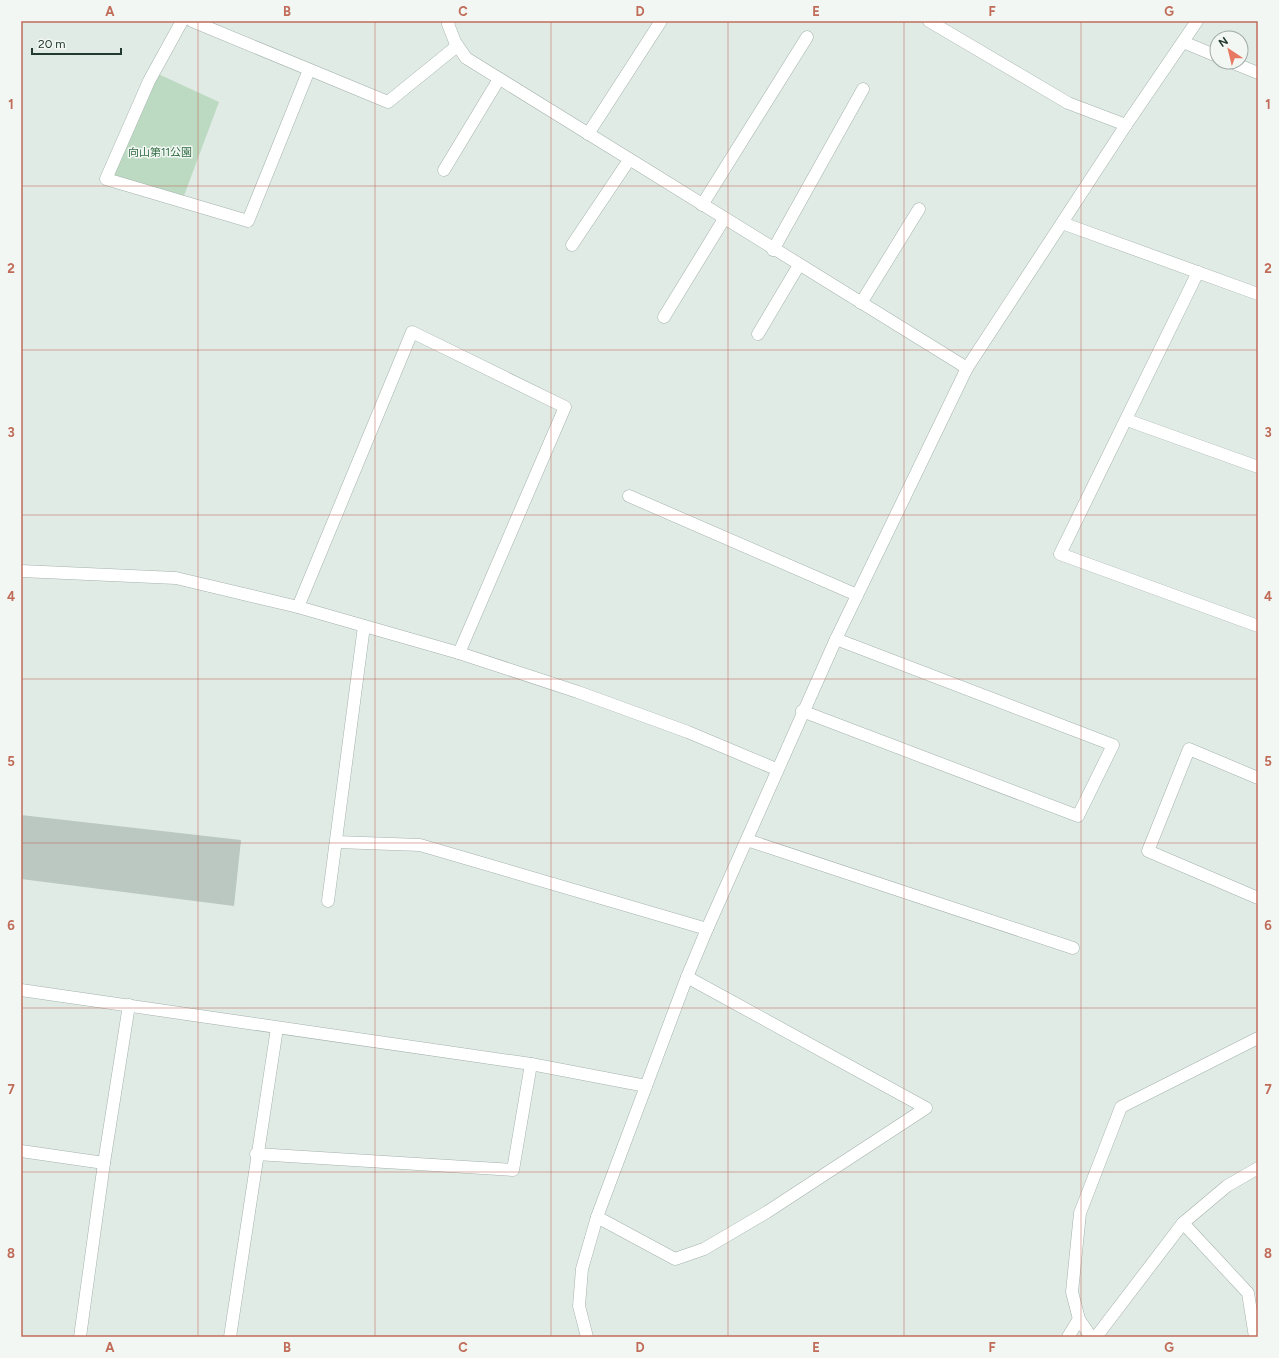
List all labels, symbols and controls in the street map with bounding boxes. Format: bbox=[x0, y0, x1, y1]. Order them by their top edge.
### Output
text: A bbox=[105, 4, 115, 19]
text: B bbox=[283, 4, 291, 19]
text: C bbox=[458, 4, 468, 19]
text: D bbox=[635, 4, 645, 19]
text: E bbox=[812, 4, 820, 19]
text: F bbox=[988, 4, 996, 19]
text: G bbox=[1164, 4, 1174, 19]
scale bar bbox=[32, 30, 121, 56]
north arrow bbox=[1209, 30, 1249, 70]
text: N bbox=[1216, 34, 1231, 50]
text: 20 m bbox=[38, 37, 66, 51]
text: 1 bbox=[8, 97, 14, 112]
text: 1 bbox=[1265, 97, 1271, 112]
park label: 向山第11公園 bbox=[128, 146, 192, 159]
text: 2 bbox=[7, 261, 15, 276]
text: 2 bbox=[1264, 261, 1272, 276]
text: 3 bbox=[7, 425, 15, 440]
text: 3 bbox=[1264, 425, 1272, 440]
text: 4 bbox=[7, 589, 15, 604]
text: 4 bbox=[1264, 589, 1272, 604]
text: 5 bbox=[7, 754, 15, 769]
text: 5 bbox=[1264, 754, 1272, 769]
text: 6 bbox=[7, 918, 15, 933]
text: 6 bbox=[1264, 918, 1272, 933]
text: 7 bbox=[7, 1082, 15, 1097]
text: 7 bbox=[1264, 1082, 1272, 1097]
text: 8 bbox=[7, 1246, 15, 1261]
text: 8 bbox=[1264, 1246, 1272, 1261]
text: A bbox=[105, 1340, 115, 1355]
text: B bbox=[283, 1340, 291, 1355]
text: C bbox=[458, 1340, 468, 1355]
text: D bbox=[635, 1340, 645, 1355]
text: E bbox=[812, 1340, 820, 1355]
text: F bbox=[988, 1340, 996, 1355]
text: G bbox=[1164, 1340, 1174, 1355]

